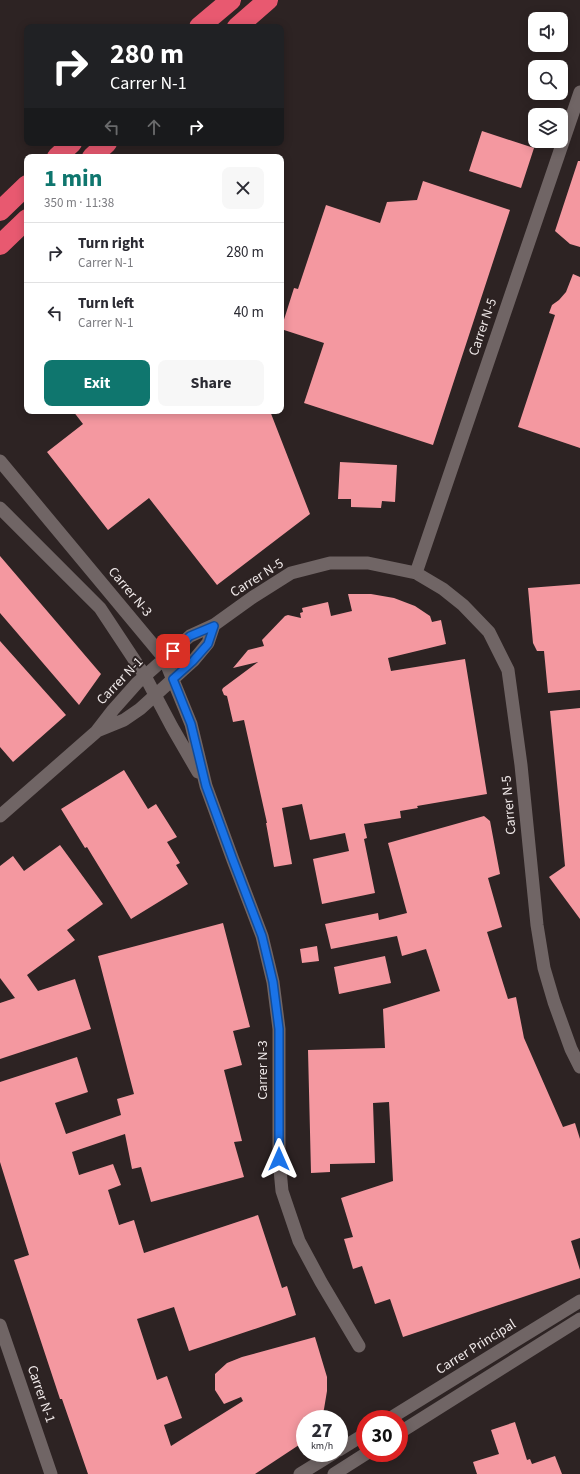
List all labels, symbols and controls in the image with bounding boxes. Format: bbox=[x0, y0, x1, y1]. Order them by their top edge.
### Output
map controls bbox=[528, 12, 568, 148]
button: sound bbox=[528, 12, 568, 52]
text: 280 m bbox=[110, 34, 184, 74]
icon: right bbox=[44, 40, 96, 92]
button: search bbox=[528, 60, 568, 100]
text: Carrer N-1 bbox=[110, 71, 187, 96]
button: layers bbox=[528, 108, 568, 148]
icon: left bbox=[101, 116, 123, 138]
icon: ahead bbox=[143, 116, 165, 138]
icon: right bbox=[185, 116, 207, 138]
text: 1 min bbox=[44, 161, 102, 196]
button: close bbox=[222, 167, 264, 209]
text: 350 m · 11:38 bbox=[44, 194, 114, 212]
text: Turn right bbox=[78, 233, 144, 254]
icon: right bbox=[44, 242, 66, 264]
text: 280 m bbox=[226, 242, 264, 263]
text: Carrer N-1 bbox=[78, 254, 133, 272]
text: Turn left bbox=[78, 293, 134, 314]
street label: Carrer N-5 bbox=[464, 296, 502, 358]
icon: left bbox=[44, 302, 66, 324]
text: 40 m bbox=[234, 302, 264, 323]
text: Carrer N-1 bbox=[78, 314, 133, 332]
button: Exit bbox=[44, 360, 150, 406]
button: Share bbox=[158, 360, 264, 406]
street label: Carrer N-5 bbox=[226, 554, 288, 602]
street label: Carrer N-3 bbox=[103, 563, 157, 621]
pin bbox=[156, 634, 190, 668]
icon: arrive bbox=[162, 640, 184, 662]
street label: Carrer N-1 bbox=[92, 653, 148, 709]
street label: Carrer N-5 bbox=[496, 774, 522, 836]
street label: Carrer N-3 bbox=[253, 1040, 273, 1100]
position arrow bbox=[258, 1138, 300, 1180]
street label: Carrer Principal bbox=[432, 1314, 520, 1380]
street label: Carrer N-1 bbox=[22, 1363, 60, 1425]
speed limit sign: 30 bbox=[356, 1410, 408, 1462]
text: 27 bbox=[311, 1417, 333, 1445]
text: km/h bbox=[311, 1439, 333, 1453]

